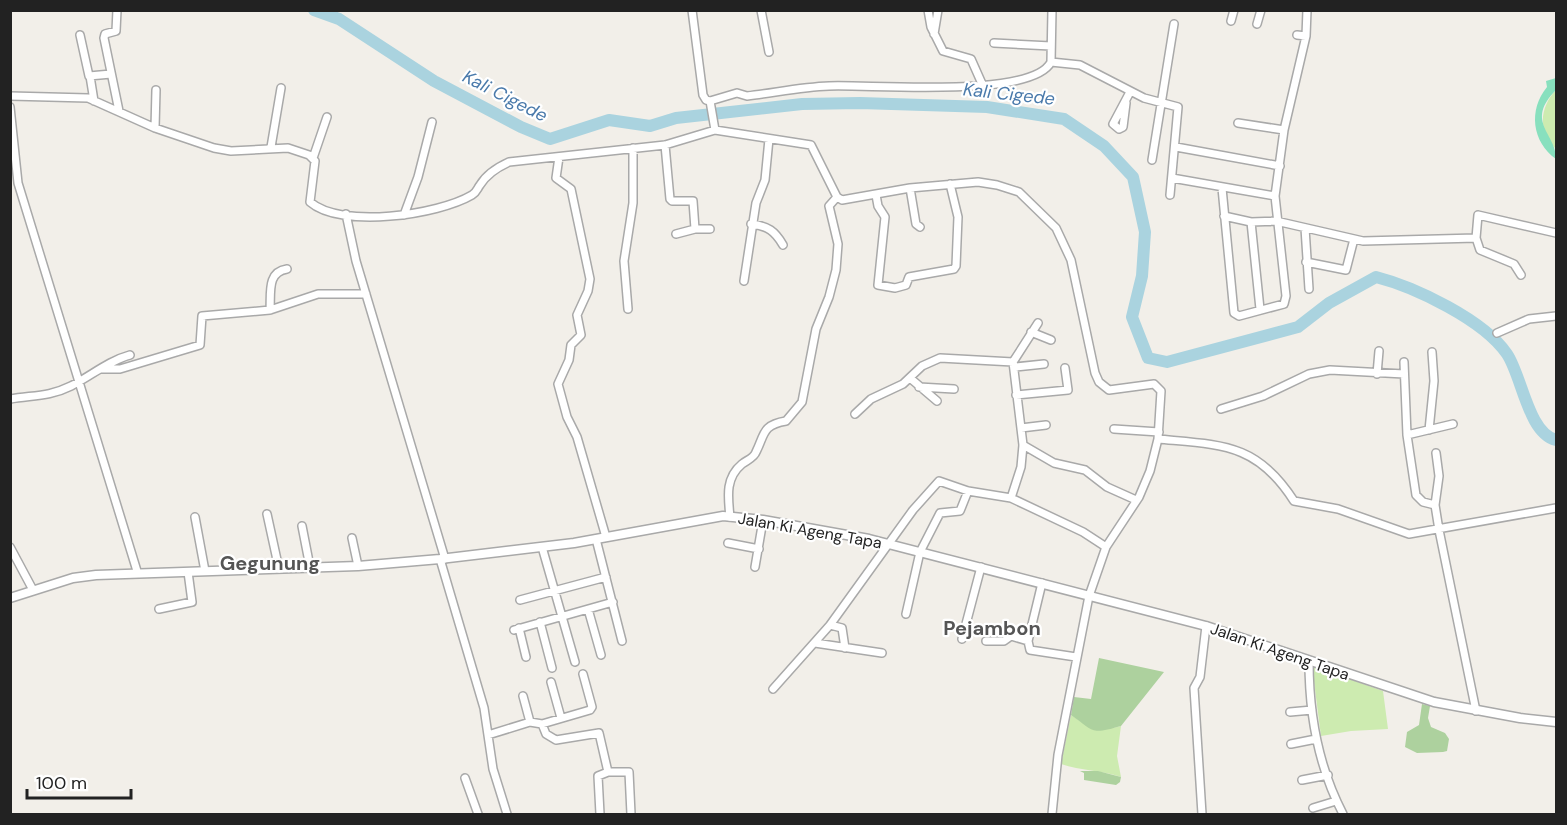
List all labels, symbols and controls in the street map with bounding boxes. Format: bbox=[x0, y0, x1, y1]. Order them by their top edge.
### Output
water label: Kali Cigede bbox=[458, 64, 552, 128]
water label: Kali Cigede bbox=[962, 77, 1056, 111]
street label: Jalan Ki Ageng Tapa bbox=[736, 507, 884, 553]
district label: Gegunung bbox=[220, 550, 320, 576]
district label: Pejambon bbox=[943, 615, 1041, 641]
street label: Jalan Ki Ageng Tapa bbox=[1207, 618, 1352, 685]
scale bar bbox=[27, 762, 130, 800]
text: 100 m bbox=[36, 771, 87, 795]

